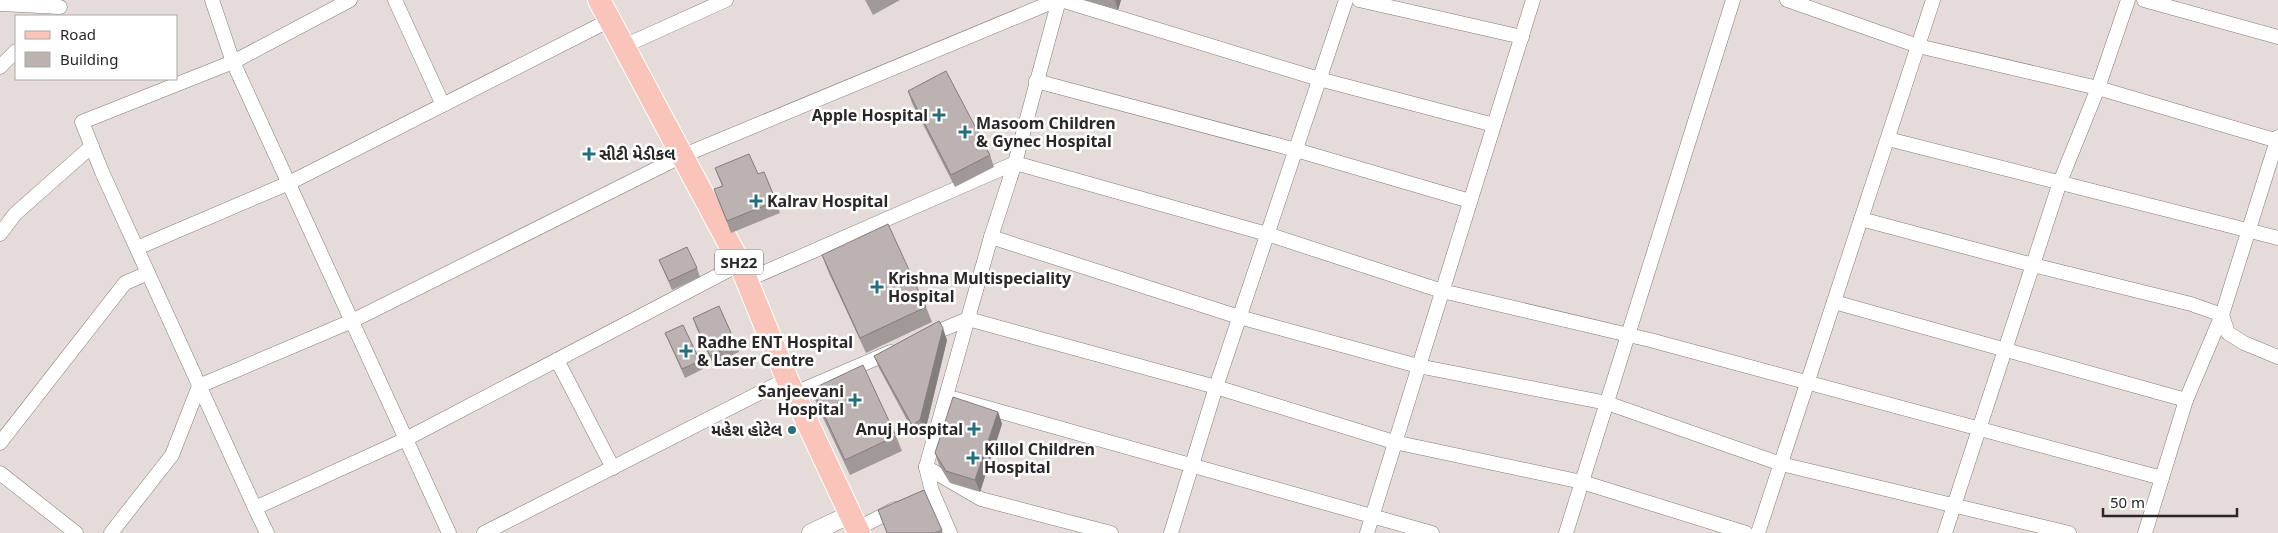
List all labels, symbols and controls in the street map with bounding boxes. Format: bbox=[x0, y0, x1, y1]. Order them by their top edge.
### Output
legend bbox=[15, 15, 178, 80]
text: Road bbox=[60, 24, 96, 44]
text: Building bbox=[60, 49, 118, 69]
place label: Apple Hospital bbox=[812, 104, 928, 126]
marker: Apple Hospital bbox=[932, 108, 946, 122]
place label: Masoom Children & Gynec Hospital bbox=[976, 112, 1116, 152]
marker: Masoom Children & Gynec Hospital bbox=[958, 125, 972, 139]
place label: સીટી મેડીકલ bbox=[599, 143, 676, 165]
marker: સીટી મેડીકલ bbox=[583, 148, 595, 160]
place label: Kalrav Hospital bbox=[767, 190, 888, 212]
marker: Kalrav Hospital bbox=[749, 194, 763, 208]
road number: SH22 bbox=[715, 250, 763, 274]
place label: Krishna Multispeciality Hospital bbox=[888, 267, 1072, 307]
marker: Krishna Multispeciality Hospital bbox=[870, 280, 884, 294]
place label: Radhe ENT Hospital & Laser Centre bbox=[697, 331, 853, 371]
marker: Radhe ENT Hospital & Laser Centre bbox=[679, 344, 693, 358]
place label: Sanjeevani Hospital bbox=[758, 380, 844, 420]
marker: Sanjeevani Hospital bbox=[848, 393, 862, 407]
place label: Anuj Hospital bbox=[856, 418, 963, 440]
place label: મહેશ હોટેલ bbox=[711, 419, 783, 441]
marker: Anuj Hospital bbox=[967, 422, 981, 436]
marker: મહેશ હોટેલ bbox=[786, 424, 798, 436]
place label: Killol Children Hospital bbox=[984, 438, 1095, 478]
marker: Killol Children Hospital bbox=[966, 451, 980, 465]
scale bar bbox=[2103, 486, 2237, 518]
text: 50 m bbox=[2110, 492, 2145, 512]

